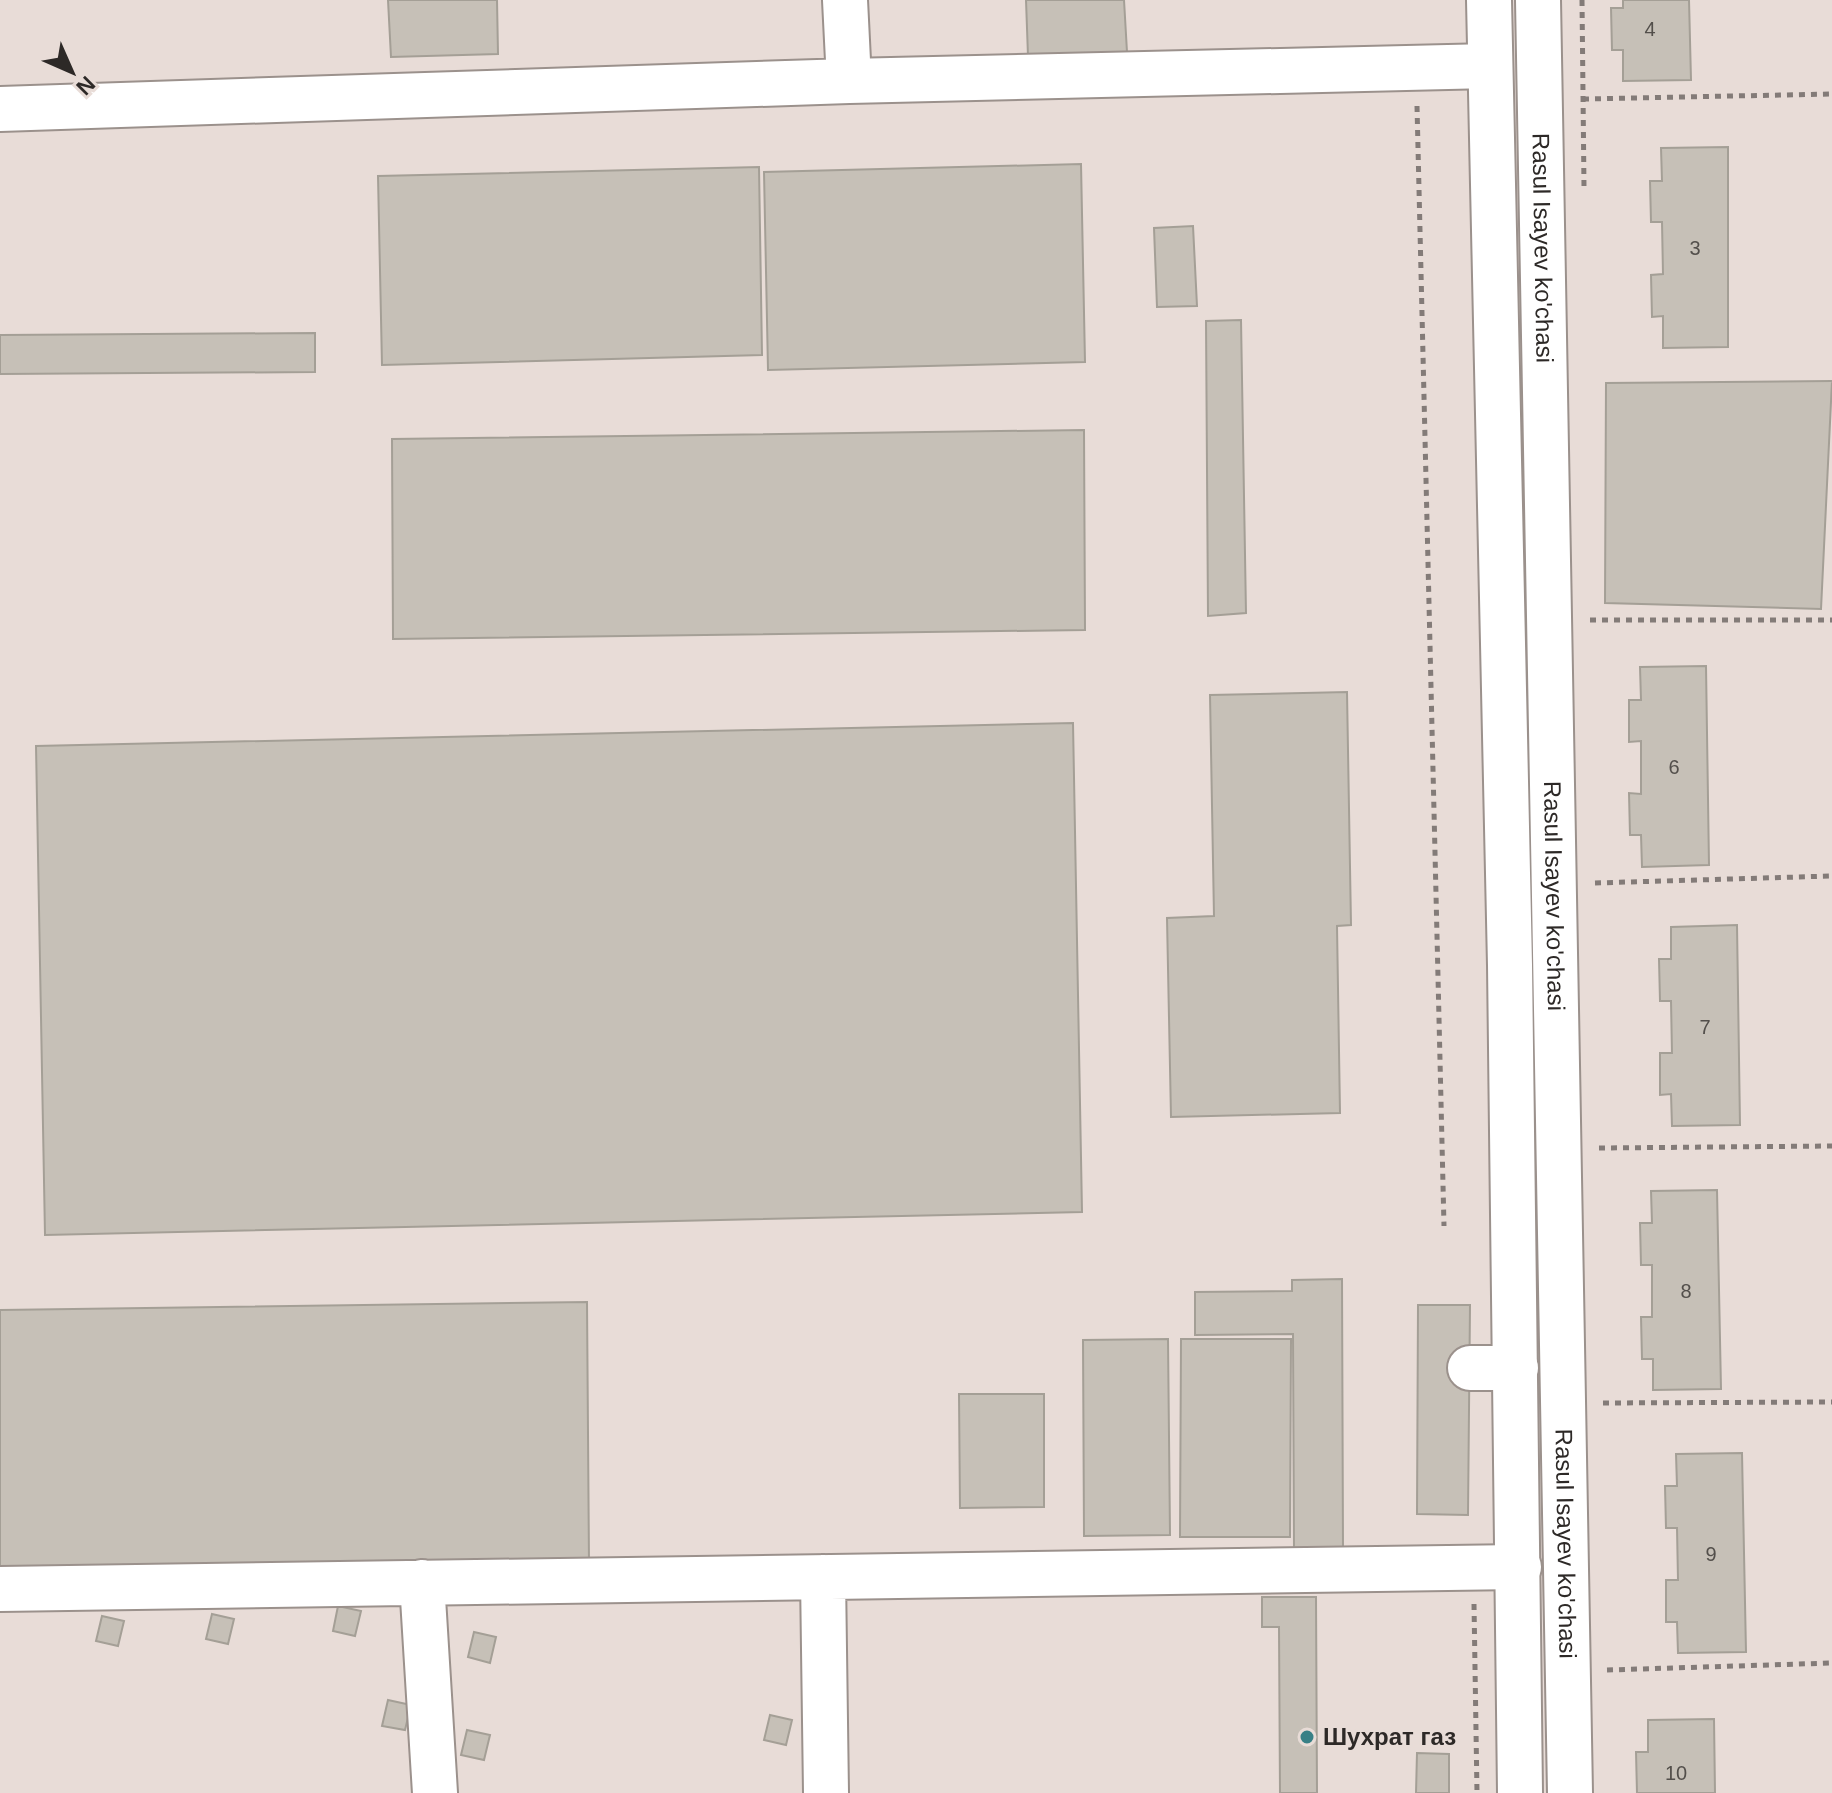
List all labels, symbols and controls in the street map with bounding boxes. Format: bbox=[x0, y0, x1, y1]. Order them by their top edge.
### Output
house number: 4 bbox=[1644, 18, 1656, 40]
north arrow bbox=[32, 32, 112, 112]
text: N bbox=[71, 71, 100, 100]
street label: Rasul Isayev ko'chasi bbox=[1527, 133, 1558, 363]
house number: 3 bbox=[1689, 237, 1701, 259]
house number: 6 bbox=[1668, 756, 1680, 778]
street label: Rasul Isayev ko'chasi bbox=[1539, 781, 1570, 1011]
house number: 7 bbox=[1699, 1016, 1711, 1038]
house number: 8 bbox=[1680, 1280, 1692, 1302]
street label: Rasul Isayev ko'chasi bbox=[1551, 1428, 1582, 1659]
house number: 9 bbox=[1705, 1543, 1717, 1565]
place label: Шухрат газ bbox=[1323, 1723, 1456, 1750]
marker: Шухрат газ bbox=[1298, 1728, 1316, 1746]
house number: 10 bbox=[1665, 1762, 1687, 1784]

